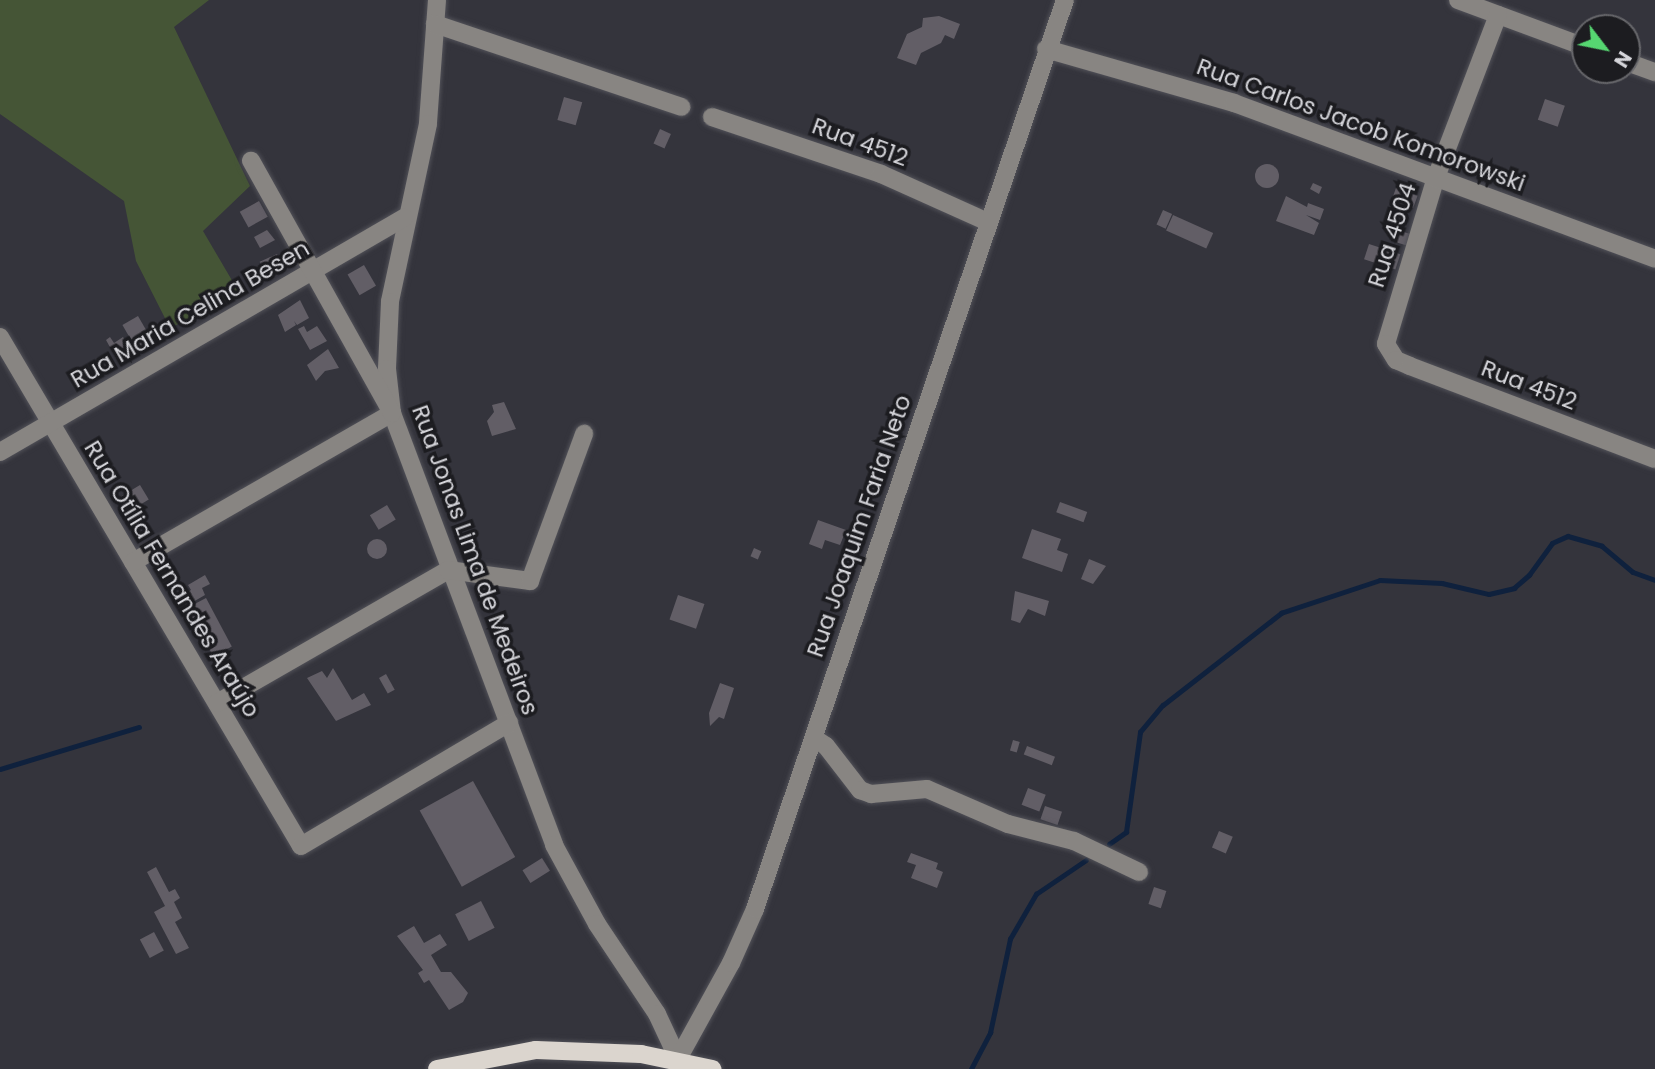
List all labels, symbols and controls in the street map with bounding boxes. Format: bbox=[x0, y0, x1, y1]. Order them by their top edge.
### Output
north arrow bbox=[1571, 14, 1641, 84]
text: N bbox=[1607, 46, 1638, 73]
street label: Rua Carlos Jacob Komorowski bbox=[1193, 53, 1529, 197]
street label: Rua 4512 bbox=[808, 112, 912, 172]
street label: Rua 4504 bbox=[1362, 179, 1422, 291]
street label: Rua Maria Celina Besen bbox=[66, 234, 314, 394]
street label: Rua 4512 bbox=[1477, 354, 1581, 416]
street label: Rua Joaquim Faria Neto bbox=[801, 391, 917, 661]
street label: Rua Jonas Lima de Medeiros bbox=[406, 401, 544, 719]
street label: Rua Otília Fernandes Araújo bbox=[78, 436, 266, 722]

